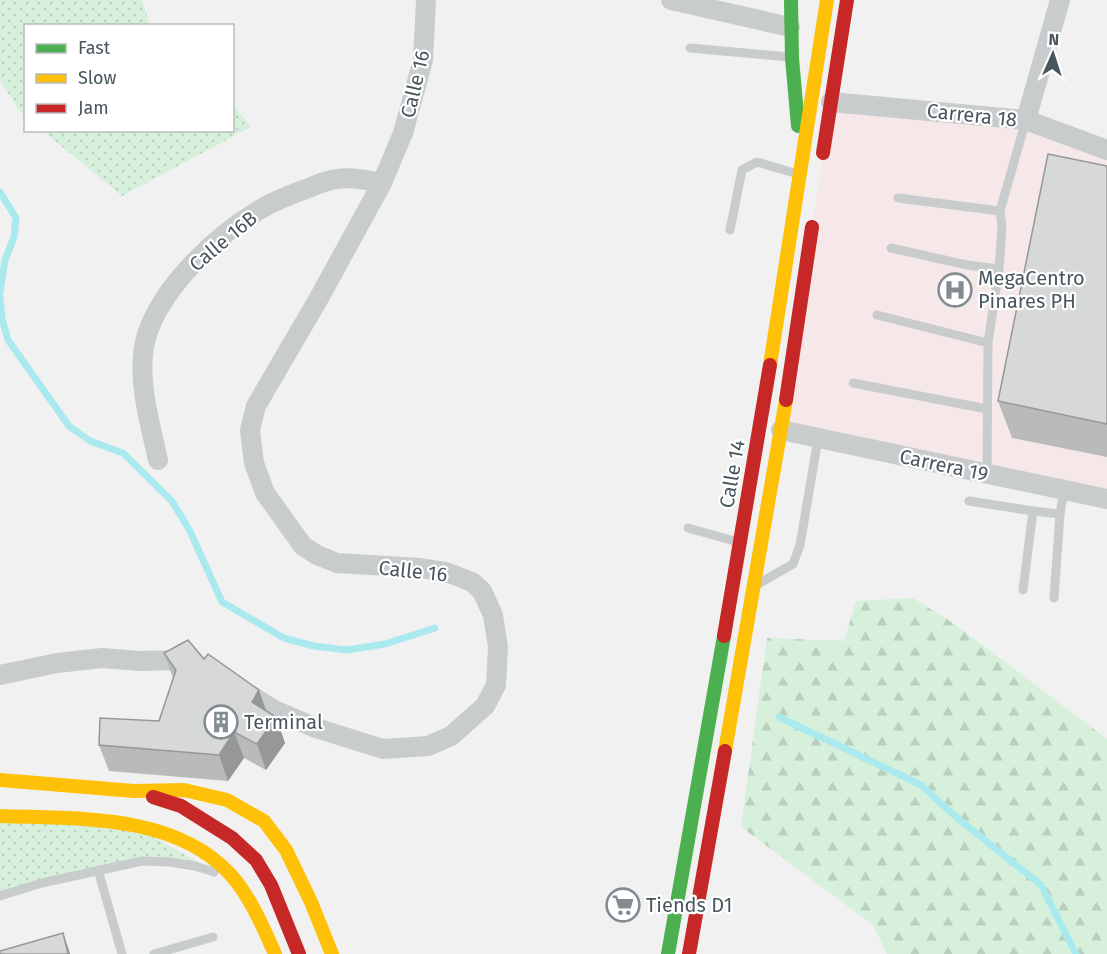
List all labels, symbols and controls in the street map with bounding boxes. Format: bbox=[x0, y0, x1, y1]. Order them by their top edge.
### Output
legend bbox=[24, 24, 234, 132]
north arrow bbox=[1023, 24, 1083, 84]
text: N bbox=[1048, 30, 1060, 49]
text: Fast bbox=[78, 37, 111, 59]
street label: Calle 16 bbox=[396, 48, 434, 120]
text: Slow bbox=[78, 67, 117, 89]
text: Jam bbox=[78, 97, 109, 119]
street label: Carrera 18 bbox=[926, 98, 1018, 132]
street label: Calle 16B bbox=[184, 206, 262, 276]
place label: MegaCentro Pinares PH bbox=[978, 266, 1085, 313]
hospital icon: MegaCentro Pinares PH bbox=[937, 272, 973, 308]
street label: Calle 14 bbox=[714, 438, 750, 510]
street label: Carrera 19 bbox=[897, 444, 991, 486]
street label: Calle 16 bbox=[378, 555, 448, 587]
building icon: Terminal bbox=[203, 704, 239, 740]
place label: Terminal bbox=[244, 710, 323, 734]
supermarket icon: Tiends D1 bbox=[605, 887, 641, 923]
place label: Tiends D1 bbox=[646, 893, 733, 917]

